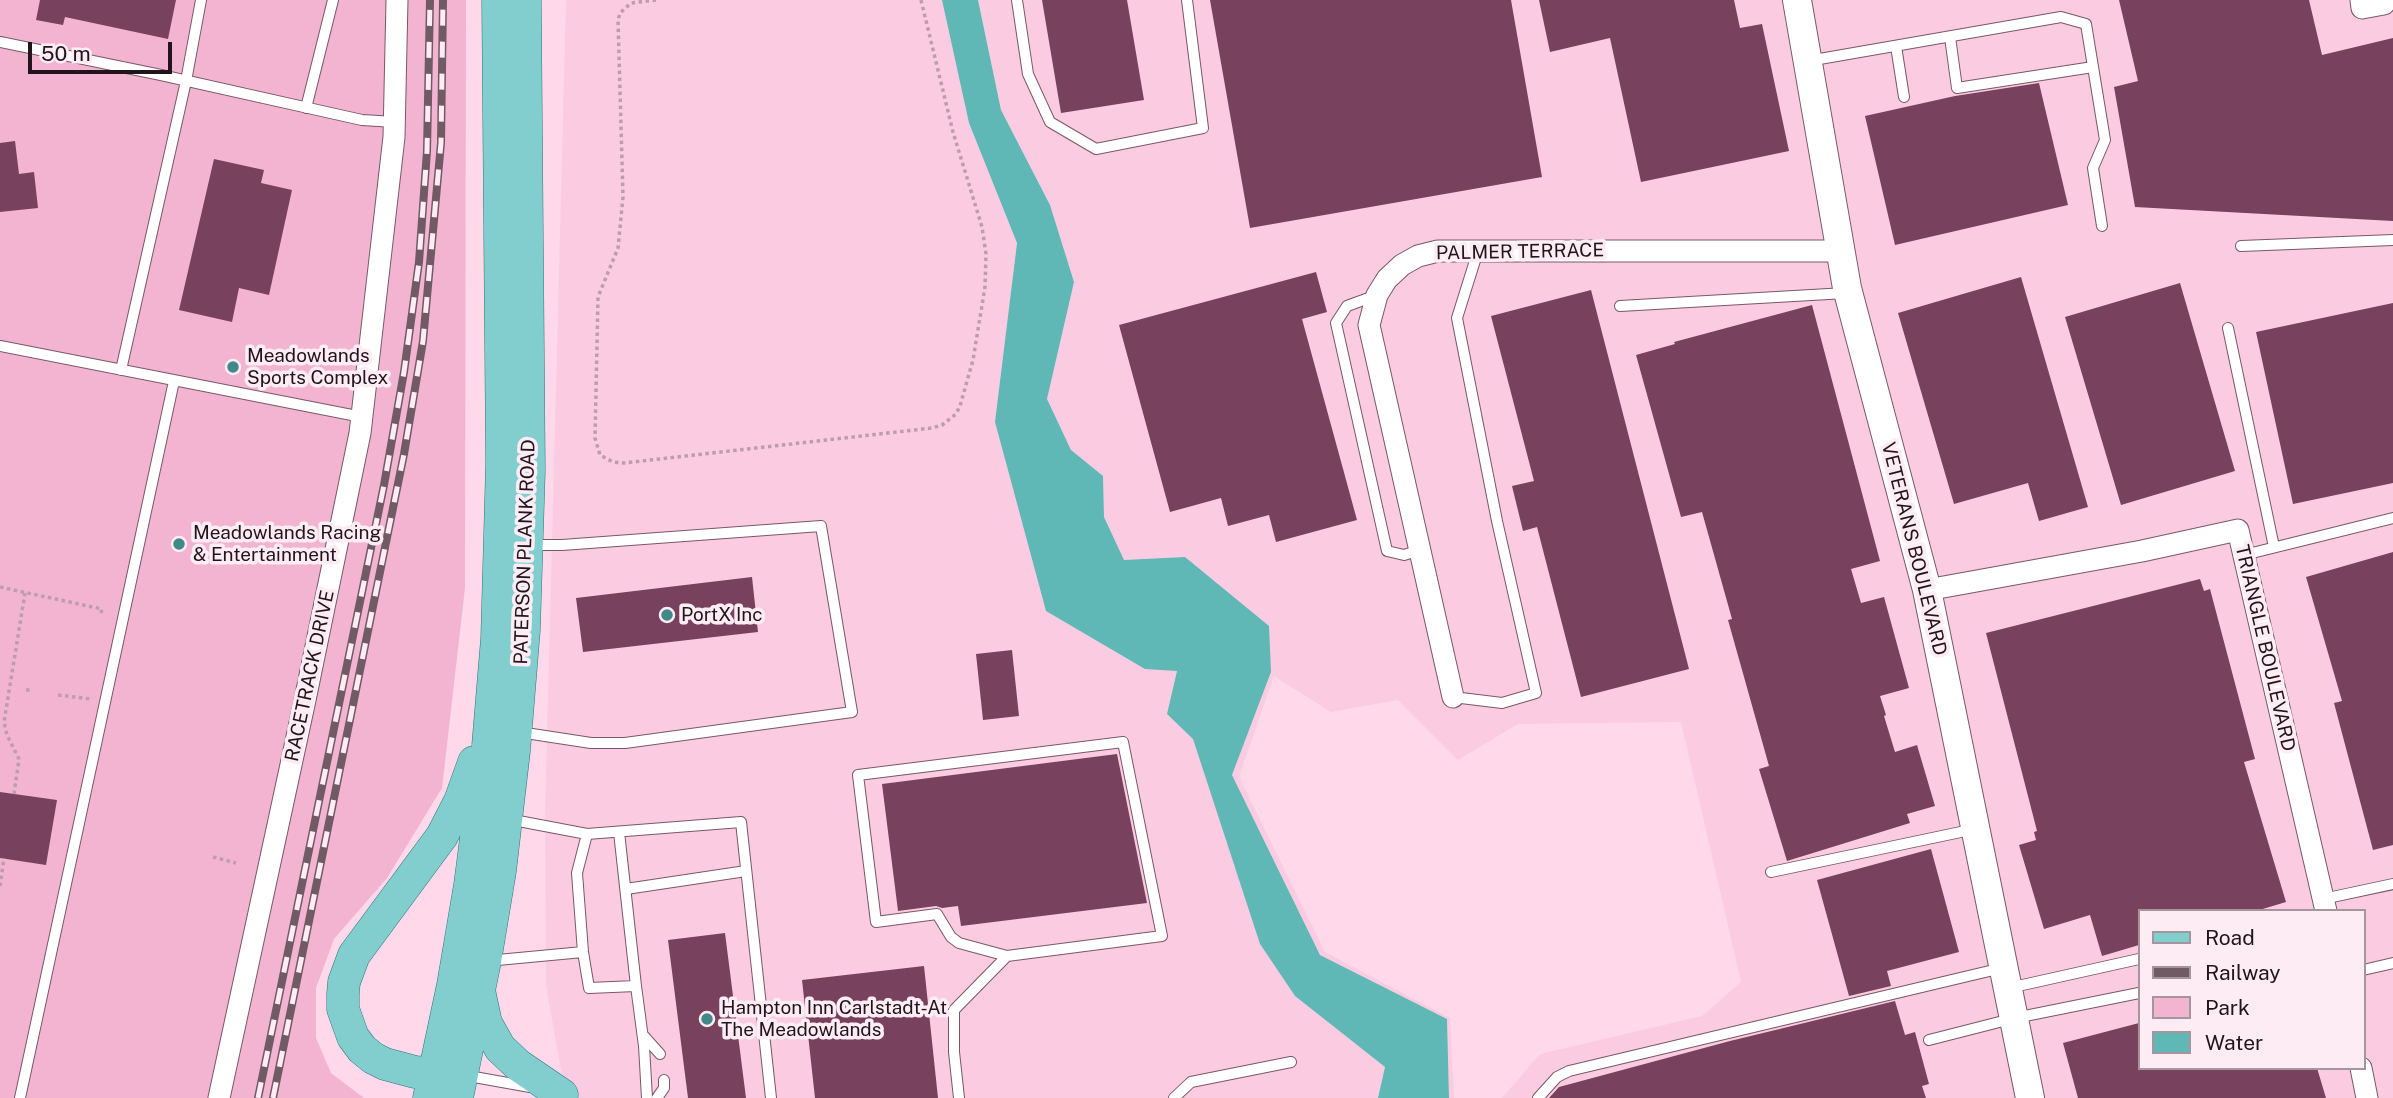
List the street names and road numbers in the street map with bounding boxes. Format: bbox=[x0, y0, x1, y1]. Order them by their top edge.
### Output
street label: PALMER TERRACE bbox=[1436, 239, 1604, 265]
street label: PATERSON PLANK ROAD bbox=[510, 439, 540, 665]
street label: VETERANS BOULEVARD bbox=[1876, 440, 1952, 658]
street label: TRIANGLE BOULEVARD bbox=[2230, 543, 2300, 753]
street label: RACETRACK DRIVE bbox=[281, 588, 339, 764]

